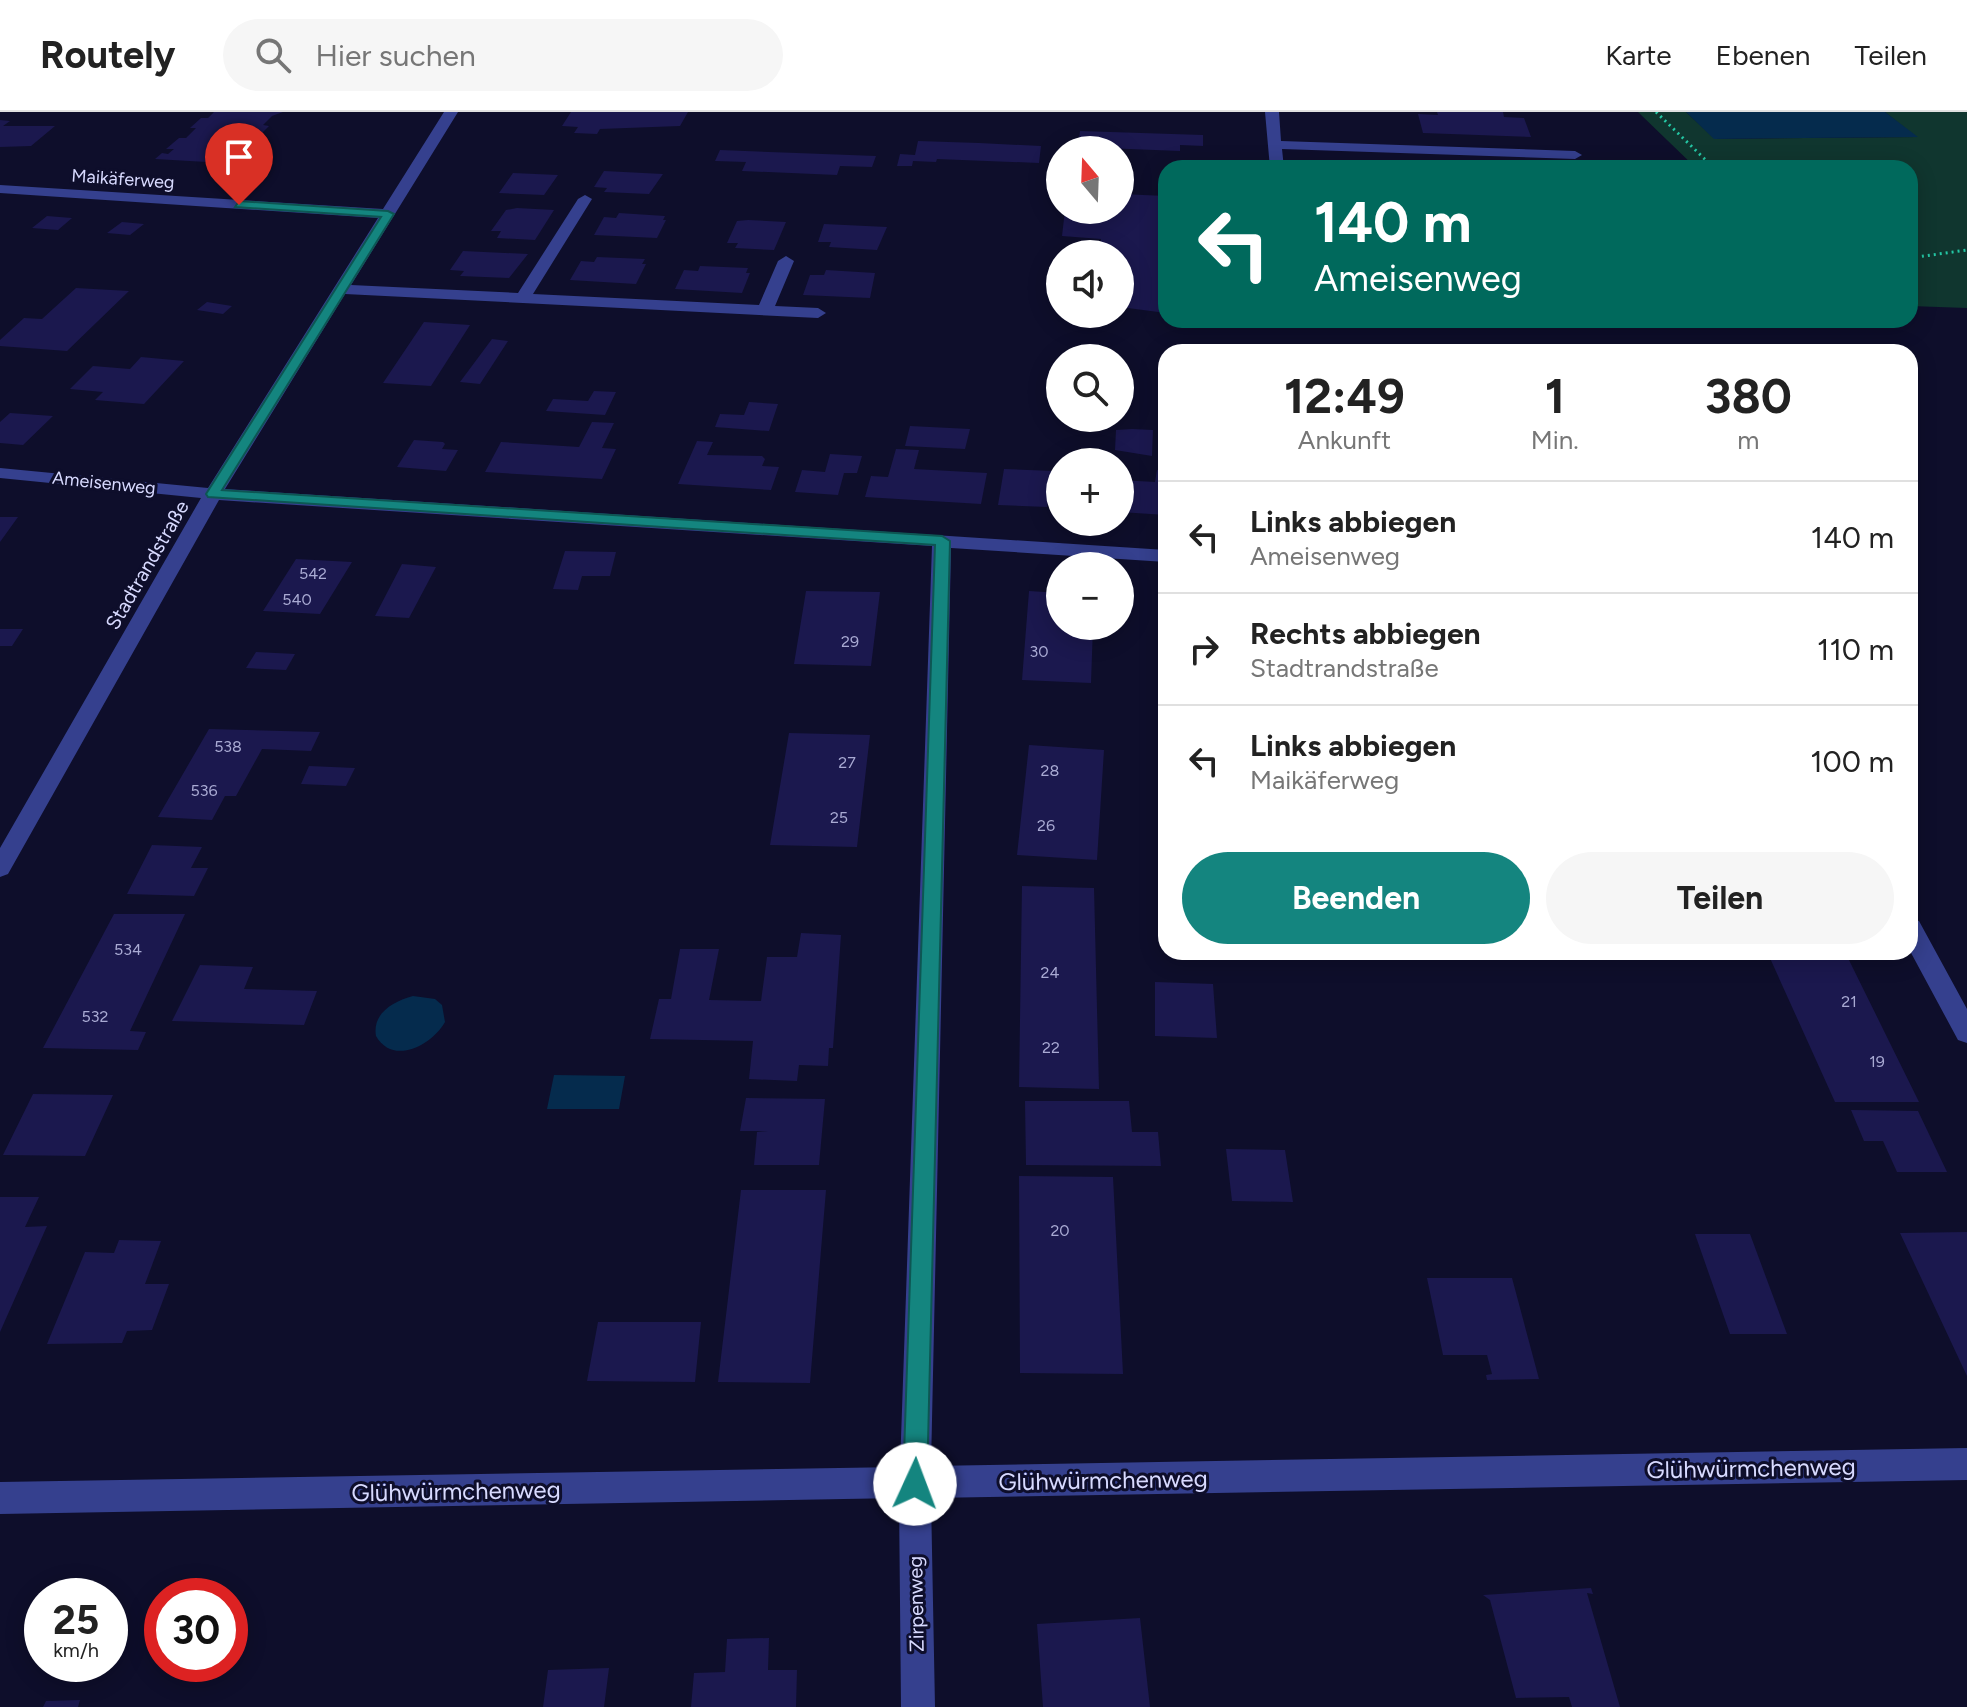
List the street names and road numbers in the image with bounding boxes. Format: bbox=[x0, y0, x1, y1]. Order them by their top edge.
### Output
street label: Maikäferweg bbox=[71, 164, 175, 194]
street label: Ameisenweg bbox=[51, 467, 157, 499]
street label: Stadtrandstraße bbox=[100, 496, 194, 634]
street label: Glühwürmchenweg bbox=[1646, 1452, 1856, 1484]
street label: Glühwürmchenweg bbox=[998, 1464, 1208, 1496]
street label: Glühwürmchenweg bbox=[351, 1475, 561, 1507]
street label: Zirpenweg bbox=[903, 1556, 929, 1652]

